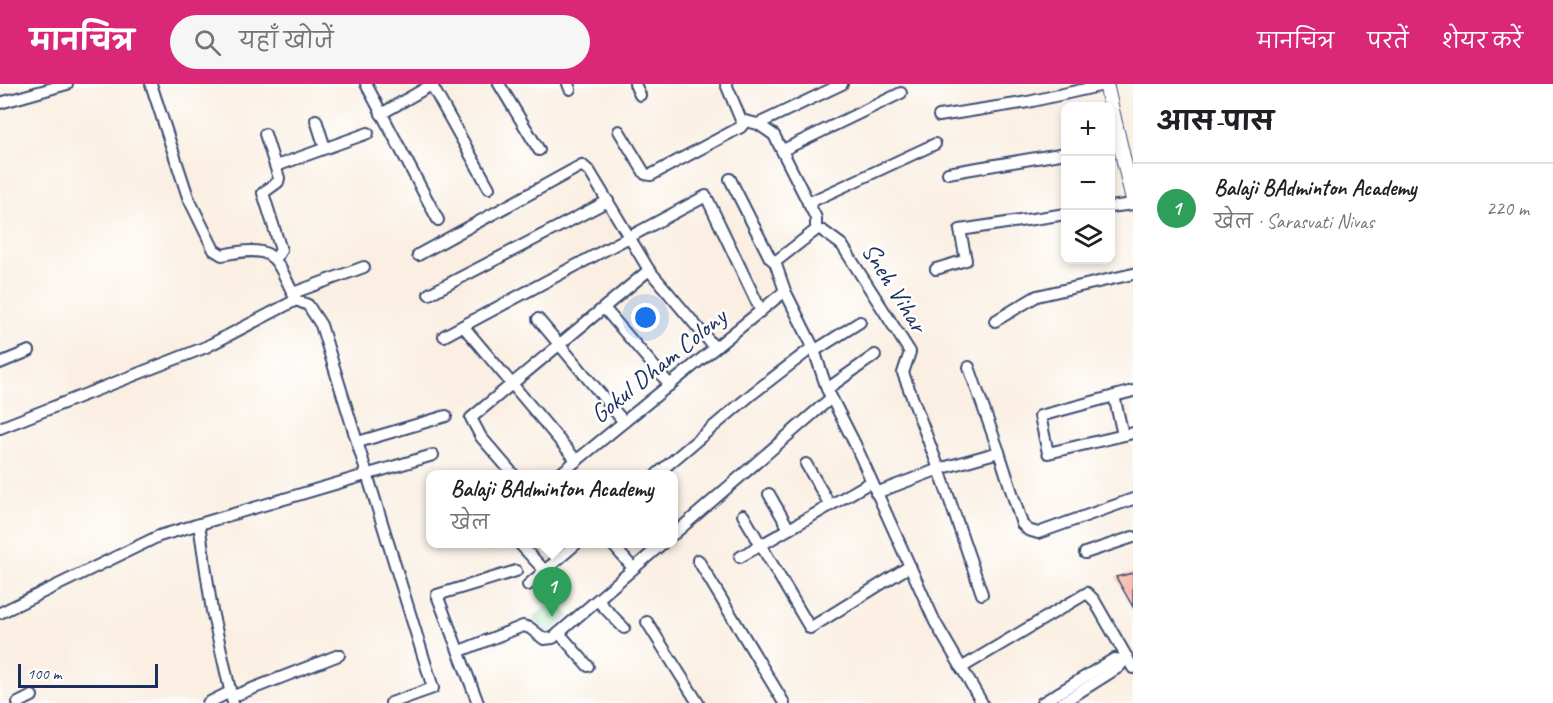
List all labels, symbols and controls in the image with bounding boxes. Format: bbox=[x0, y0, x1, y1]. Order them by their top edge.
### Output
search box bbox=[170, 15, 590, 69]
text: मानचित्र bbox=[30, 23, 134, 58]
icon: search bbox=[191, 26, 224, 59]
text: यहाँ खोजें bbox=[239, 27, 333, 55]
text: मानचित्र bbox=[1257, 28, 1334, 54]
text: परतें bbox=[1367, 28, 1409, 54]
text: शेयर करें bbox=[1442, 28, 1523, 54]
map controls bbox=[1061, 102, 1115, 264]
button: + bbox=[1061, 102, 1115, 156]
text: आस-पास bbox=[1157, 105, 1274, 138]
button: − bbox=[1061, 156, 1115, 210]
text: Balaji BAdminton Academy bbox=[1214, 174, 1416, 202]
text: 1 bbox=[1172, 196, 1181, 221]
text: 220 m bbox=[1486, 196, 1529, 221]
text: खेल · Sarasvati Nivas bbox=[1214, 209, 1374, 234]
button: layers bbox=[1061, 210, 1115, 264]
street label: Sneh Vihar bbox=[854, 236, 936, 341]
street label: Gokul Dham Colony bbox=[583, 299, 735, 430]
your location bbox=[631, 303, 660, 332]
popup bbox=[426, 470, 678, 548]
text: Balaji BAdminton Academy bbox=[451, 475, 653, 503]
text: खेल bbox=[451, 510, 490, 535]
pin: 1 bbox=[532, 568, 572, 617]
scale bar bbox=[18, 661, 158, 688]
text: 100 m bbox=[27, 664, 61, 684]

